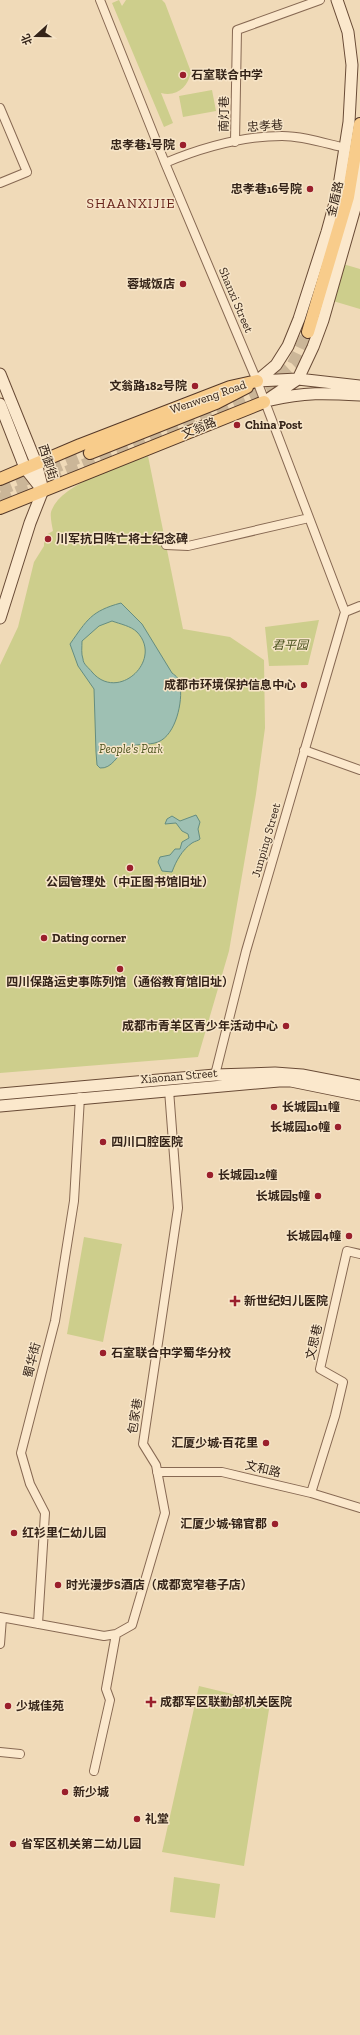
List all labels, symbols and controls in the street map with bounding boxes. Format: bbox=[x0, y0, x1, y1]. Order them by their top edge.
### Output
north arrow bbox=[16, 16, 56, 56]
text: 北 bbox=[19, 32, 35, 47]
place label: 石室联合中学 bbox=[191, 68, 263, 82]
marker: 石室联合中学 bbox=[178, 70, 188, 80]
street label: 南灯巷 bbox=[217, 96, 231, 132]
street label: 忠孝巷 bbox=[247, 118, 283, 134]
place label: 忠孝巷1号院 bbox=[110, 138, 175, 152]
marker: 忠孝巷1号院 bbox=[178, 140, 188, 150]
street label: 金盾路 bbox=[324, 180, 346, 218]
place label: 忠孝巷16号院 bbox=[231, 182, 302, 196]
marker: 忠孝巷16号院 bbox=[305, 184, 315, 194]
district label: SHAANXIJIE bbox=[87, 195, 176, 212]
street label: Shanxi Street bbox=[216, 265, 256, 335]
place label: 蓉城饭店 bbox=[127, 277, 175, 291]
marker: 蓉城饭店 bbox=[178, 279, 188, 289]
street label: Wenweng Road bbox=[168, 377, 248, 417]
place label: 文翁路182号院 bbox=[109, 379, 187, 393]
marker: 文翁路182号院 bbox=[190, 381, 200, 391]
street label: 文翁路 bbox=[180, 415, 218, 441]
place label: China Post bbox=[245, 418, 302, 432]
marker: China Post bbox=[232, 420, 242, 430]
street label: 西御街 bbox=[36, 443, 60, 481]
place label: 川军抗日阵亡将士纪念碑 bbox=[56, 532, 188, 546]
marker: 川军抗日阵亡将士纪念碑 bbox=[43, 534, 53, 544]
park label: 君平园 bbox=[272, 638, 310, 652]
place label: 成都市环境保护信息中心 bbox=[164, 678, 296, 692]
marker: 成都市环境保护信息中心 bbox=[299, 680, 309, 690]
park label: People's Park bbox=[99, 742, 164, 756]
street label: Junping Street bbox=[249, 801, 283, 879]
marker: 公园管理处（中正图书馆旧址） bbox=[125, 863, 135, 873]
place label: 公园管理处（中正图书馆旧址） bbox=[46, 875, 214, 889]
place label: Dating corner bbox=[52, 931, 127, 945]
marker: Dating corner bbox=[39, 933, 49, 943]
marker: 四川保路运史事陈列馆（通俗教育馆旧址） bbox=[115, 964, 125, 974]
place label: 四川保路运史事陈列馆（通俗教育馆旧址） bbox=[6, 975, 234, 989]
place label: 成都市青羊区青少年活动中心 bbox=[122, 1019, 278, 1033]
marker: 成都市青羊区青少年活动中心 bbox=[281, 1021, 291, 1031]
street label: Xiaonan Street bbox=[140, 1066, 218, 1086]
place label: 长城园11幢 bbox=[282, 1100, 340, 1114]
marker: 长城园11幢 bbox=[269, 1102, 279, 1112]
place label: 长城园10幢 bbox=[270, 1120, 330, 1134]
marker: 长城园10幢 bbox=[333, 1122, 343, 1132]
place label: 四川口腔医院 bbox=[111, 1135, 183, 1149]
marker: 四川口腔医院 bbox=[98, 1137, 108, 1147]
place label: 长城园12幢 bbox=[218, 1168, 277, 1182]
marker: 长城园12幢 bbox=[205, 1170, 215, 1180]
place label: 长城园5幢 bbox=[256, 1189, 310, 1203]
marker: 长城园5幢 bbox=[313, 1191, 323, 1201]
place label: 长城园4幢 bbox=[286, 1229, 341, 1243]
marker: 长城园4幢 bbox=[344, 1231, 354, 1241]
place label: 新世纪妇儿医院 bbox=[244, 1294, 328, 1308]
marker: 新世纪妇儿医院 bbox=[229, 1295, 241, 1307]
street label: 文思巷 bbox=[303, 1323, 325, 1361]
street label: 蜀华街 bbox=[21, 1341, 43, 1379]
place label: 石室联合中学蜀华分校 bbox=[111, 1346, 231, 1360]
marker: 石室联合中学蜀华分校 bbox=[98, 1348, 108, 1358]
street label: 包家巷 bbox=[125, 1397, 145, 1435]
place label: 汇厦少城·百花里 bbox=[171, 1436, 258, 1450]
marker: 汇厦少城·百花里 bbox=[261, 1438, 271, 1448]
street label: 文和路 bbox=[244, 1458, 282, 1480]
place label: 汇厦少城·锦官郡 bbox=[180, 1517, 267, 1531]
marker: 汇厦少城·锦官郡 bbox=[270, 1519, 280, 1529]
place label: 红衫里仁幼儿园 bbox=[22, 1526, 106, 1540]
marker: 红衫里仁幼儿园 bbox=[9, 1528, 19, 1538]
place label: 时光漫步S酒店（成都宽窄巷子店） bbox=[66, 1578, 253, 1592]
marker: 时光漫步S酒店（成都宽窄巷子店） bbox=[53, 1580, 63, 1590]
place label: 成都军区联勤部机关医院 bbox=[160, 1695, 292, 1709]
marker: 成都军区联勤部机关医院 bbox=[145, 1696, 157, 1708]
place label: 少城佳苑 bbox=[16, 1699, 64, 1713]
marker: 少城佳苑 bbox=[3, 1701, 13, 1711]
place label: 新少城 bbox=[73, 1785, 109, 1799]
marker: 新少城 bbox=[60, 1787, 70, 1797]
place label: 礼堂 bbox=[145, 1812, 169, 1826]
marker: 礼堂 bbox=[132, 1814, 142, 1824]
place label: 省军区机关第二幼儿园 bbox=[21, 1837, 141, 1851]
marker: 省军区机关第二幼儿园 bbox=[8, 1839, 18, 1849]

